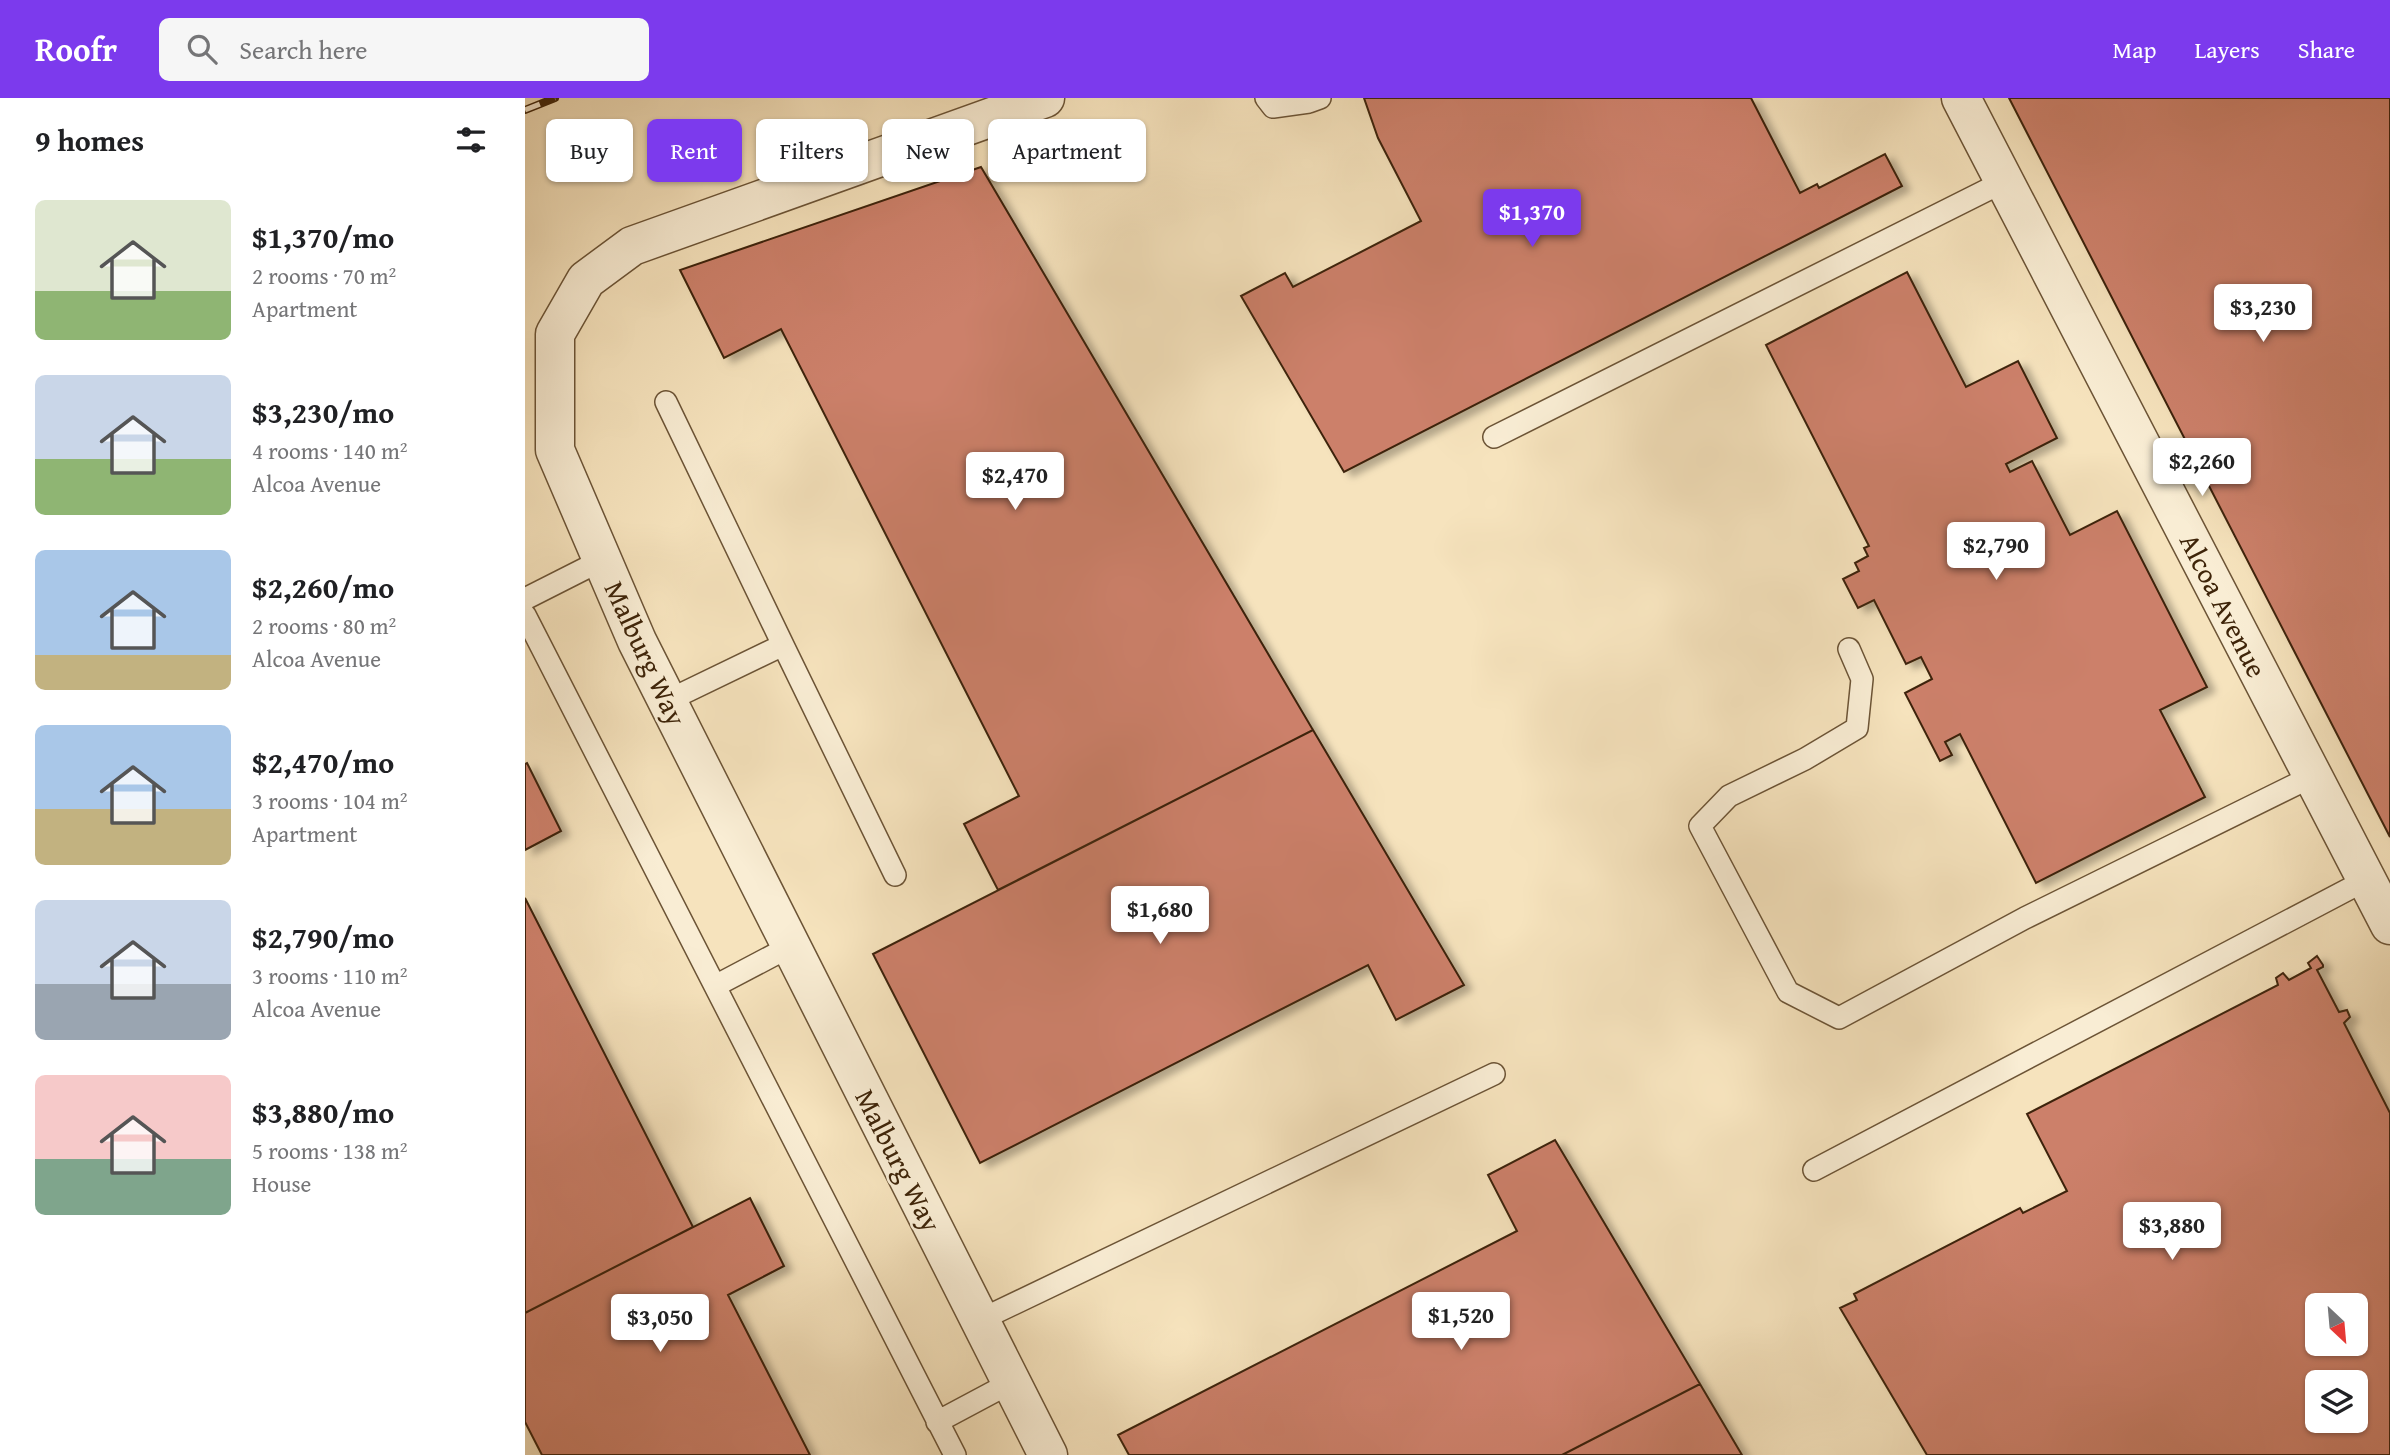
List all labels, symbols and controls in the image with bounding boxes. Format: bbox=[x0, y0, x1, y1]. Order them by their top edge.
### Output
search box bbox=[159, 18, 649, 81]
text: Roofr bbox=[35, 25, 117, 73]
icon: search bbox=[183, 30, 221, 68]
text: Search here bbox=[239, 30, 368, 69]
text: Map bbox=[2113, 32, 2156, 67]
text: Layers bbox=[2194, 32, 2260, 67]
text: Share bbox=[2298, 32, 2355, 67]
text: 9 homes bbox=[35, 118, 144, 162]
chip: Buy bbox=[546, 119, 633, 182]
chip: Rent bbox=[647, 119, 742, 182]
chip: Filters bbox=[756, 119, 868, 182]
chip: New bbox=[882, 119, 974, 182]
chip: Apartment bbox=[988, 119, 1146, 182]
icon: filters bbox=[452, 121, 490, 159]
pin: $1,370 bbox=[1475, 190, 1589, 249]
text: $1,370 bbox=[1499, 195, 1565, 228]
text: $1,370/mo bbox=[252, 215, 394, 259]
icon: home bbox=[91, 228, 175, 312]
text: 2 rooms · 70 m² bbox=[252, 259, 396, 292]
pin: $3,230 bbox=[2206, 285, 2320, 344]
text: $3,230 bbox=[2230, 290, 2296, 323]
text: Apartment bbox=[252, 292, 357, 325]
text: $3,230/mo bbox=[252, 390, 394, 434]
icon: home bbox=[91, 403, 175, 487]
text: 4 rooms · 140 m² bbox=[252, 434, 407, 467]
pin: $2,260 bbox=[2145, 438, 2259, 498]
text: $2,260 bbox=[2169, 444, 2235, 477]
pin: $2,470 bbox=[958, 452, 1072, 512]
text: $2,470 bbox=[982, 458, 1048, 491]
text: Alcoa Avenue bbox=[252, 467, 381, 500]
pin: $2,790 bbox=[1939, 522, 2053, 582]
street label: Alcoa Avenue bbox=[2170, 526, 2278, 684]
text: $2,790 bbox=[1963, 528, 2029, 561]
text: $2,260/mo bbox=[252, 565, 394, 609]
street label: Malburg Way bbox=[595, 574, 697, 732]
icon: home bbox=[91, 578, 175, 662]
text: 2 rooms · 80 m² bbox=[252, 609, 396, 642]
text: Alcoa Avenue bbox=[252, 642, 381, 675]
text: $2,470/mo bbox=[252, 740, 394, 784]
icon: home bbox=[91, 753, 175, 837]
text: 3 rooms · 104 m² bbox=[252, 784, 407, 817]
text: Apartment bbox=[252, 817, 357, 850]
pin: $1,680 bbox=[1103, 886, 1217, 946]
text: $1,680 bbox=[1127, 892, 1193, 925]
text: $2,790/mo bbox=[252, 915, 394, 959]
icon: home bbox=[91, 928, 175, 1012]
text: 3 rooms · 110 m² bbox=[252, 959, 407, 992]
text: Alcoa Avenue bbox=[252, 992, 381, 1025]
street label: Malburg Way bbox=[846, 1082, 953, 1239]
text: $3,880/mo bbox=[252, 1090, 394, 1134]
icon: home bbox=[91, 1103, 175, 1187]
text: 5 rooms · 138 m² bbox=[252, 1134, 407, 1167]
text: House bbox=[252, 1167, 311, 1200]
pin: $3,880 bbox=[2115, 1202, 2229, 1262]
text: $3,880 bbox=[2139, 1208, 2205, 1241]
pin: $1,520 bbox=[1404, 1292, 1518, 1352]
north arrow bbox=[2305, 1293, 2368, 1356]
map controls bbox=[2305, 1293, 2368, 1433]
pin: $3,050 bbox=[603, 1294, 717, 1354]
text: $1,520 bbox=[1428, 1298, 1494, 1331]
text: $3,050 bbox=[627, 1300, 693, 1333]
button: layers bbox=[2305, 1370, 2368, 1433]

